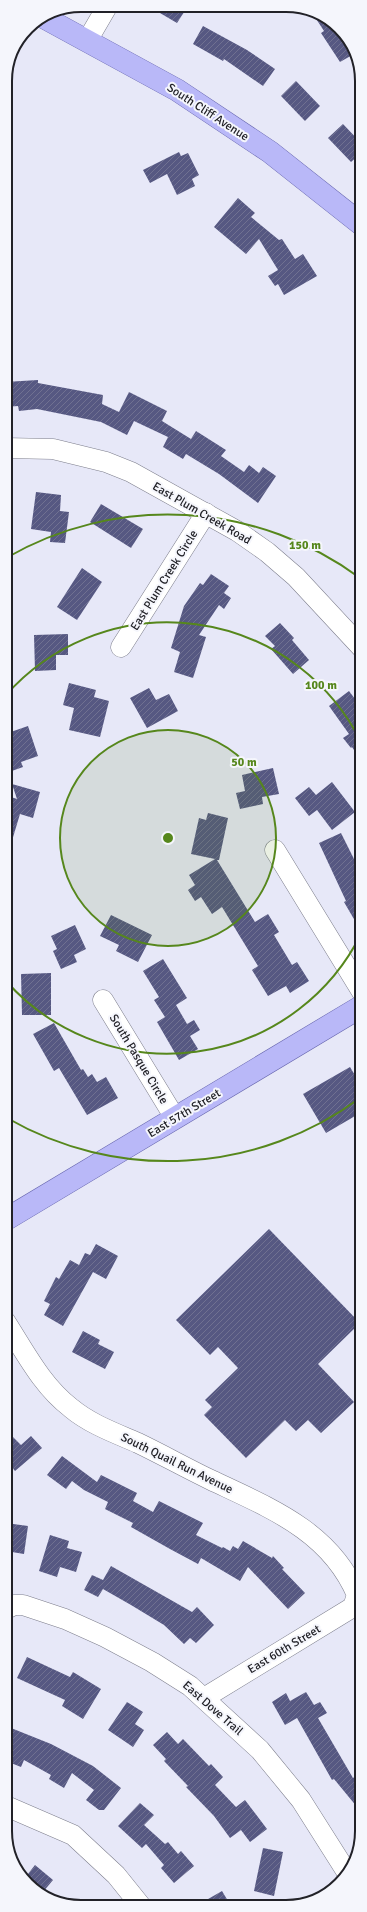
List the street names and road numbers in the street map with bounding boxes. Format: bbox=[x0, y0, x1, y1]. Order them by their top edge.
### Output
street label: South Cliff Avenue bbox=[164, 80, 251, 144]
street label: East Plum Creek Road bbox=[150, 479, 254, 548]
street label: East Plum Creek Circle bbox=[127, 527, 201, 633]
street label: South Pasque Circle bbox=[106, 1012, 171, 1107]
street label: East 57th Street bbox=[145, 1086, 223, 1141]
street label: South Quail Run Avenue bbox=[118, 1430, 235, 1497]
street label: East 60th Street bbox=[245, 1622, 323, 1677]
street label: East Dove Trail bbox=[179, 1678, 246, 1739]

